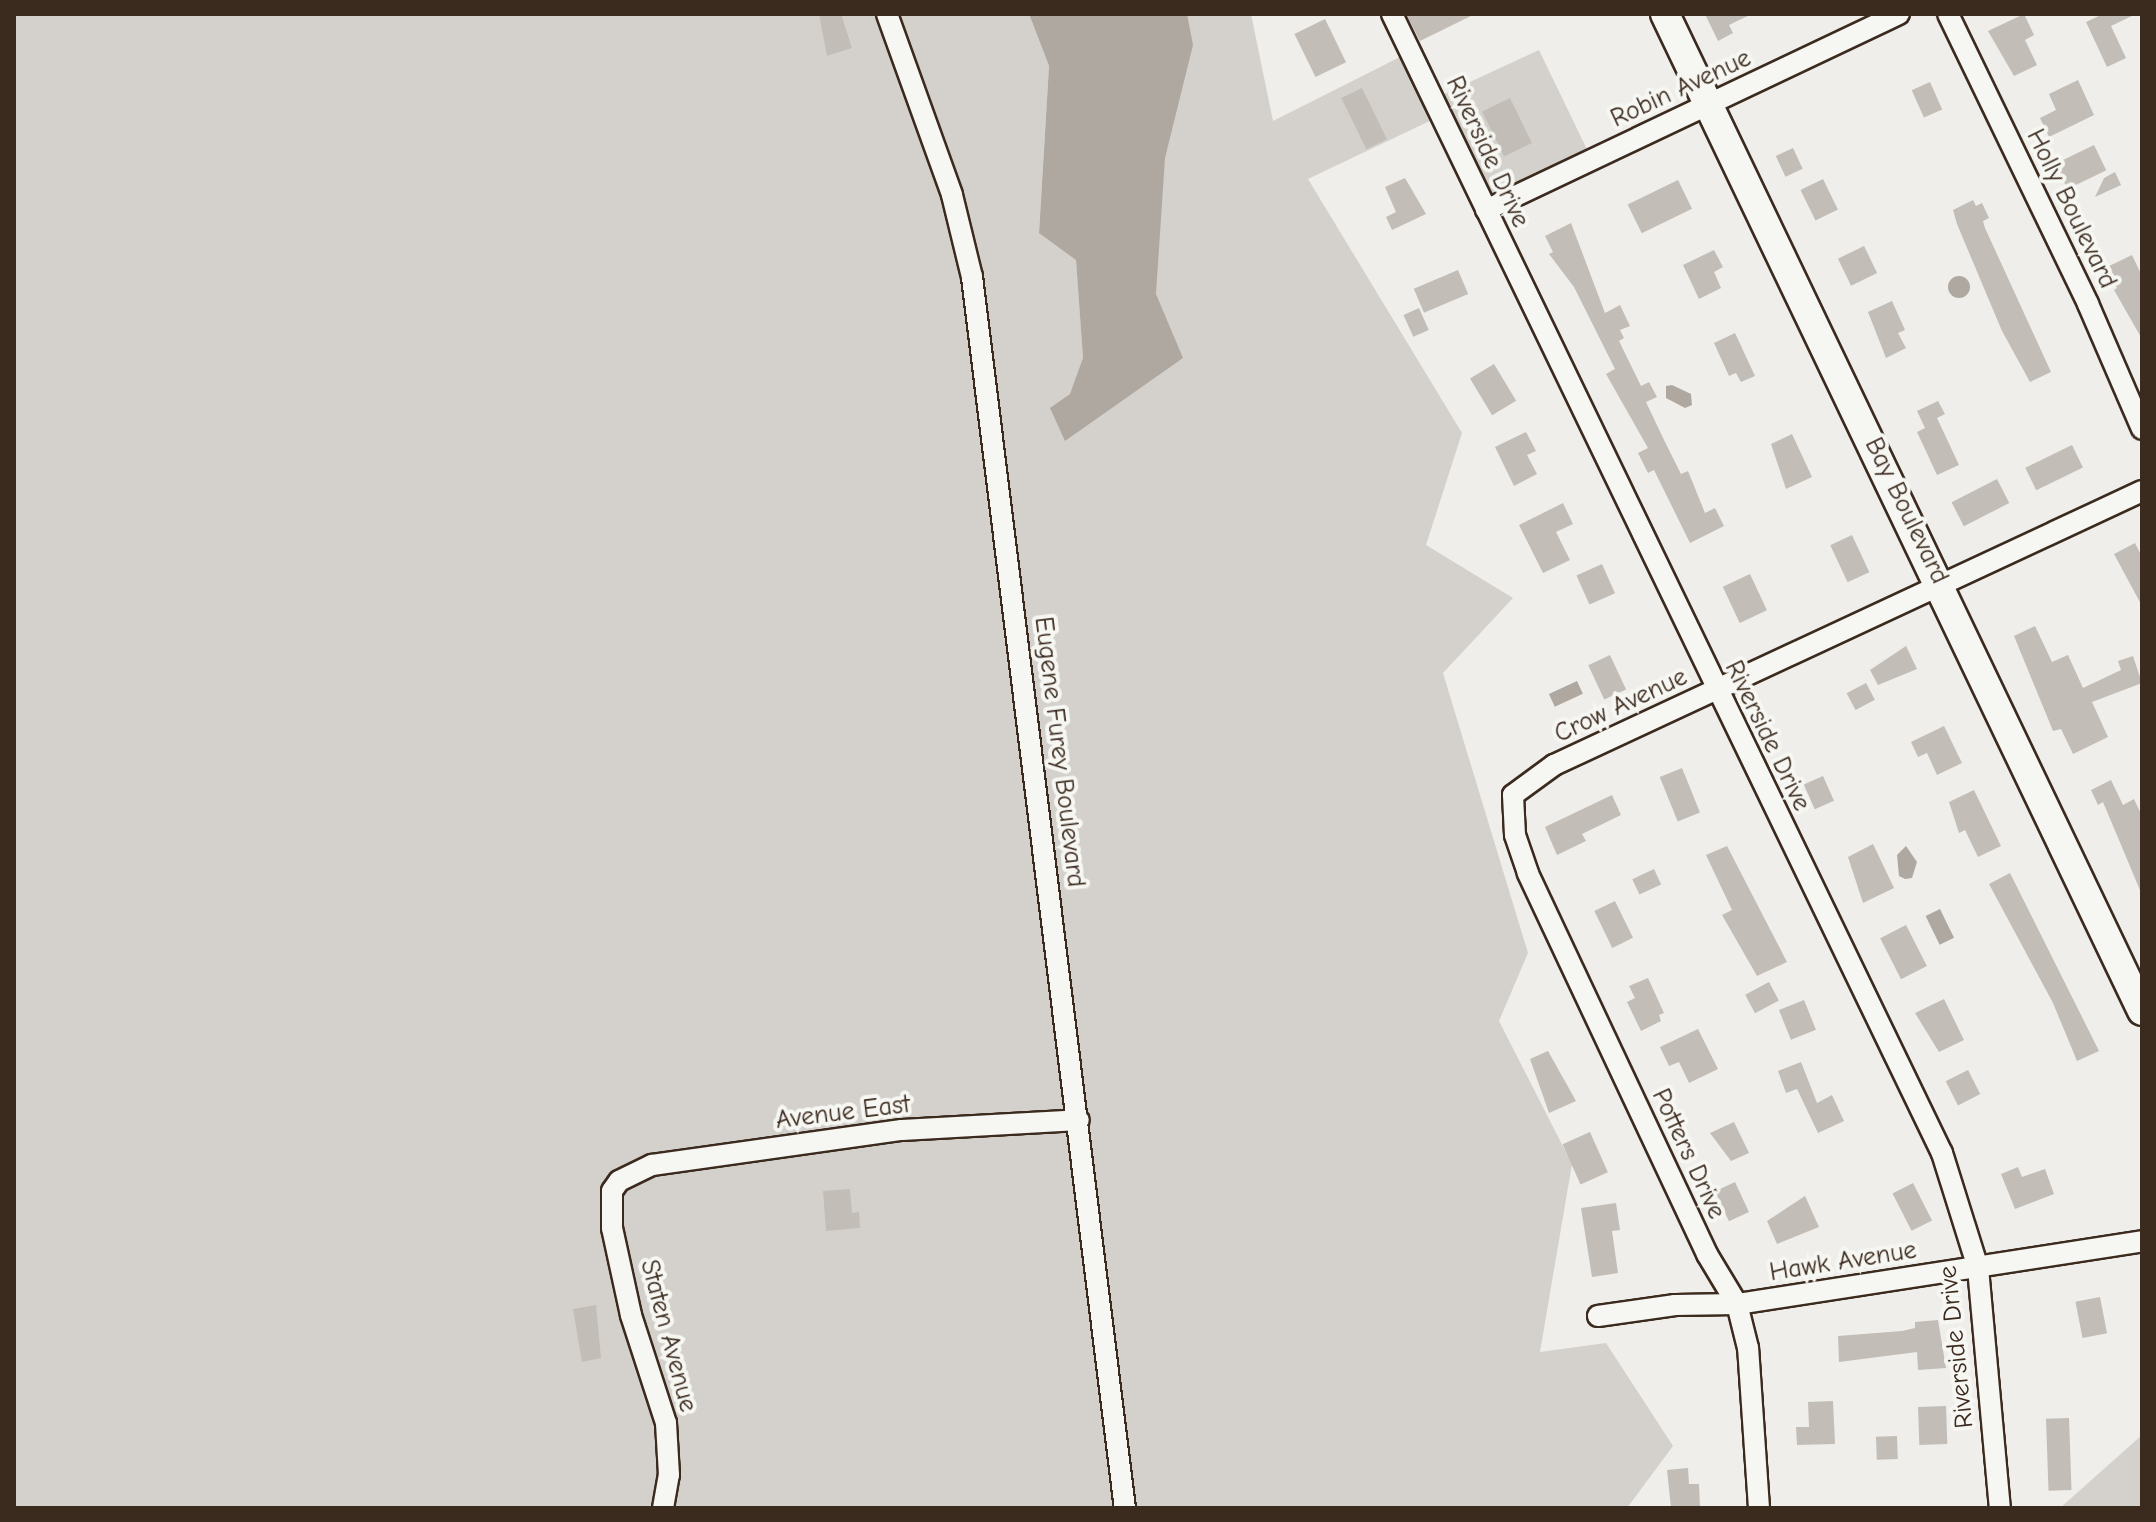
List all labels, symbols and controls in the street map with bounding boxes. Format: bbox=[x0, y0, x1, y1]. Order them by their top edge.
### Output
street label: Robin Avenue bbox=[1606, 43, 1756, 135]
street label: Riverside Drive bbox=[1438, 71, 1536, 233]
street label: Holly Boulevard bbox=[2019, 124, 2123, 294]
street label: Bay Boulevard bbox=[1857, 433, 1955, 589]
street label: Eugene Furey Boulevard bbox=[1027, 615, 1091, 889]
street label: Riverside Drive bbox=[1717, 656, 1817, 816]
street label: Crow Avenue bbox=[1550, 662, 1692, 750]
street label: Potters Drive bbox=[1644, 1084, 1732, 1224]
street label: Avenue East bbox=[774, 1089, 912, 1137]
street label: Hawk Avenue bbox=[1767, 1235, 1919, 1289]
street label: Staten Avenue bbox=[633, 1256, 703, 1416]
street label: Riverside Drive bbox=[1933, 1264, 1981, 1430]

